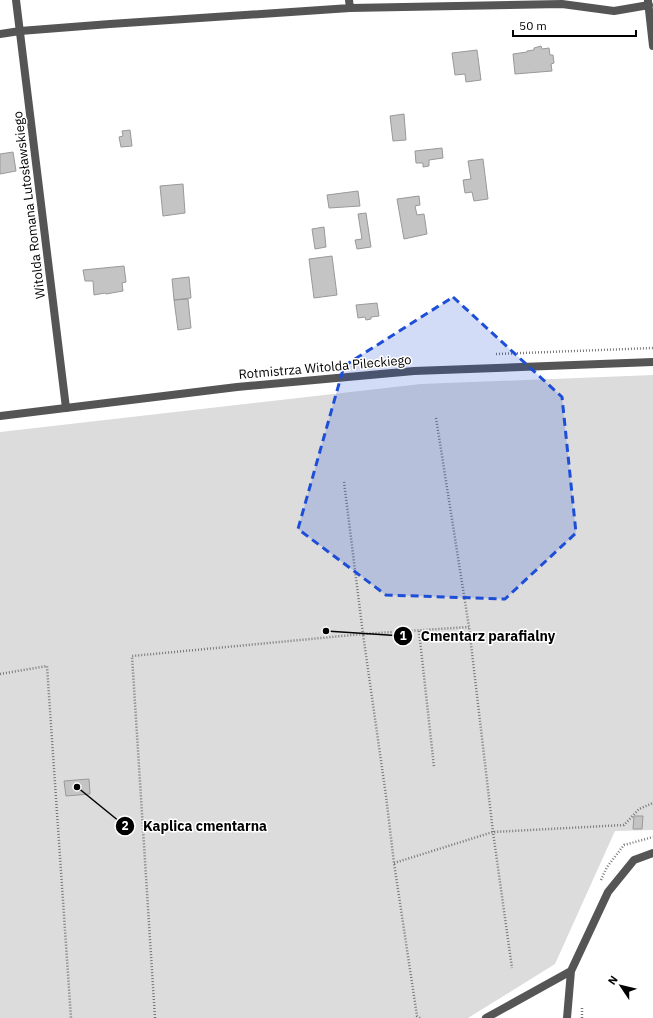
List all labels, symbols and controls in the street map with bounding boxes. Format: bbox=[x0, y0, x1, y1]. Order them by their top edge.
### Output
scale bar bbox=[513, 12, 636, 38]
text: 50 m bbox=[519, 18, 547, 33]
street label: Witolda Romana Lutosławskiego bbox=[9, 110, 49, 300]
street label: Rotmistrza Witolda Pileckiego bbox=[238, 351, 412, 383]
callout: Cmentarz parafialny bbox=[393, 623, 563, 649]
text: Cmentarz parafialny bbox=[421, 627, 556, 645]
text: 1 bbox=[399, 628, 407, 643]
callout: Kaplica cmentarna bbox=[115, 813, 275, 839]
text: Kaplica cmentarna bbox=[143, 817, 267, 835]
text: 2 bbox=[121, 818, 129, 833]
north arrow bbox=[601, 966, 641, 1006]
text: N bbox=[605, 973, 621, 988]

